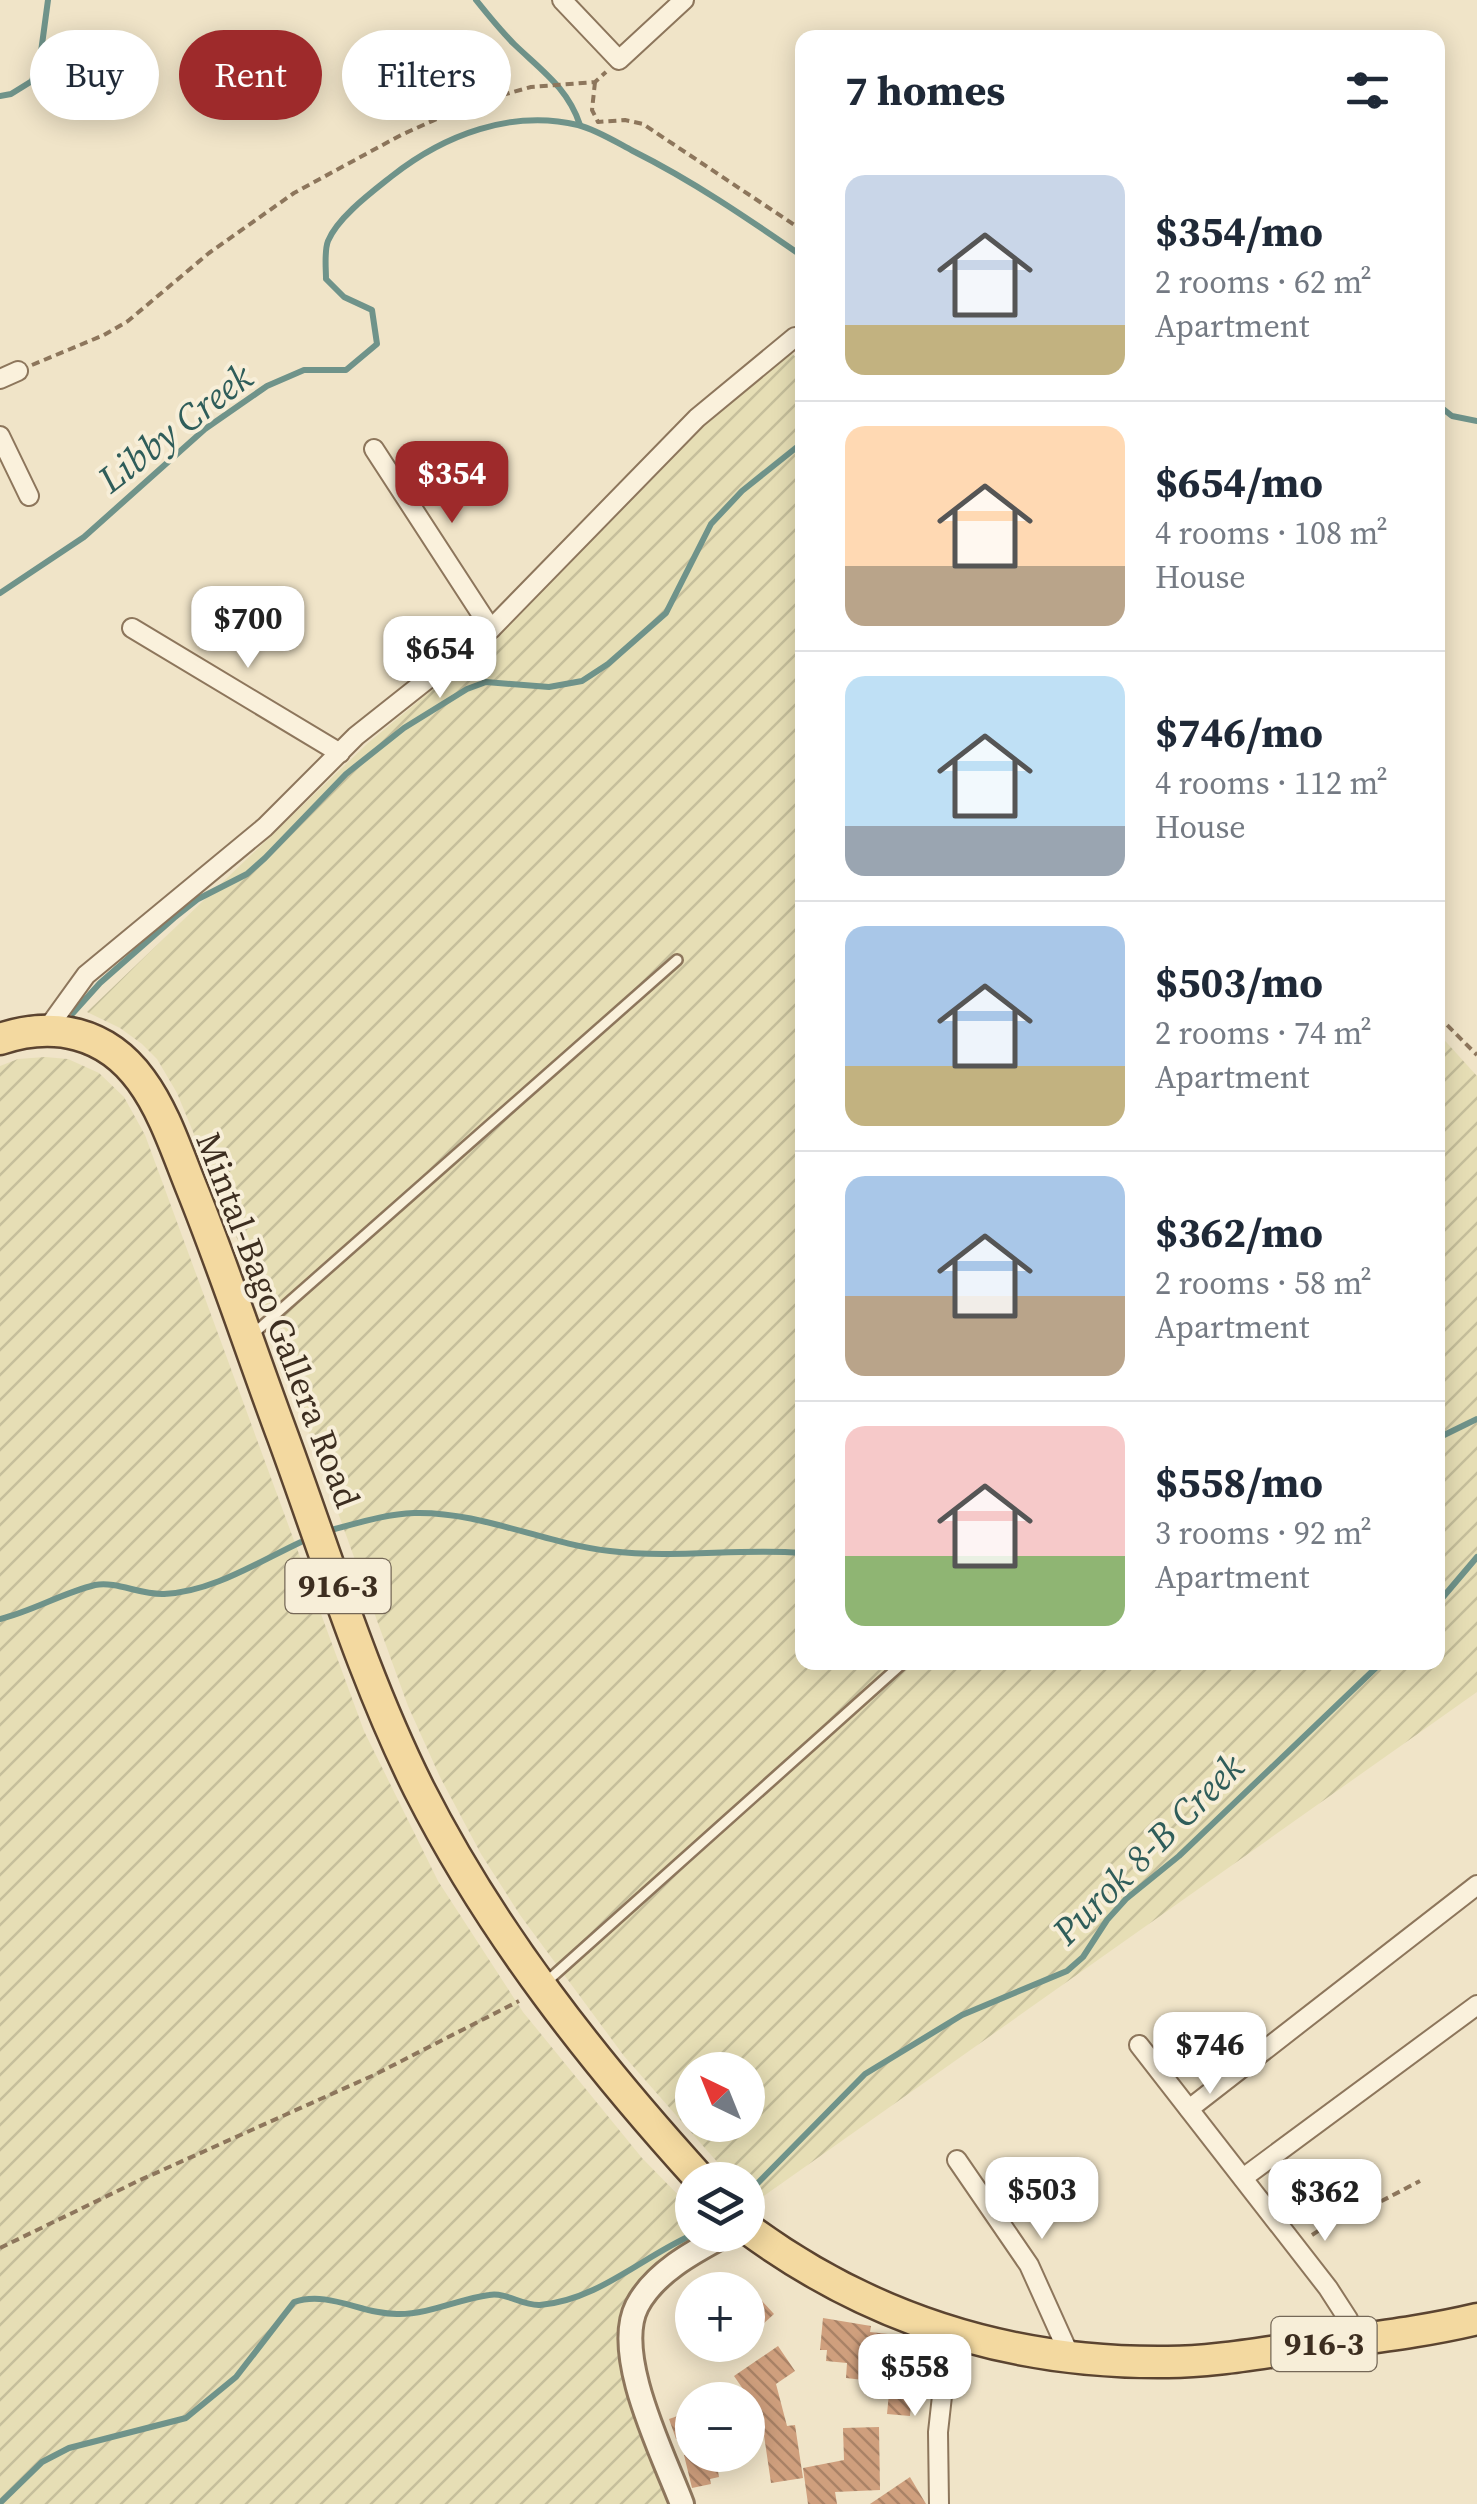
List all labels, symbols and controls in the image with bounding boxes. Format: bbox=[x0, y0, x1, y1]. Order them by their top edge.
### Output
chip: Buy bbox=[30, 30, 159, 120]
chip: Rent bbox=[179, 30, 322, 120]
chip: Filters bbox=[342, 30, 511, 120]
text: 7 homes bbox=[845, 61, 1005, 119]
icon: filters bbox=[1340, 63, 1395, 118]
text: $354/mo bbox=[1155, 202, 1323, 260]
icon: home bbox=[925, 215, 1045, 335]
text: 2 rooms · 62 m² bbox=[1155, 260, 1372, 304]
text: Apartment bbox=[1155, 304, 1309, 348]
water label: Libby Creek bbox=[86, 351, 263, 505]
pin: $354 bbox=[393, 441, 511, 526]
text: $354 bbox=[417, 451, 487, 495]
text: $654/mo bbox=[1155, 453, 1323, 511]
icon: home bbox=[925, 466, 1045, 586]
text: 4 rooms · 108 m² bbox=[1155, 511, 1388, 555]
text: House bbox=[1155, 555, 1246, 599]
pin: $700 bbox=[189, 586, 307, 671]
text: $700 bbox=[213, 596, 283, 640]
pin: $654 bbox=[381, 616, 499, 701]
text: $654 bbox=[405, 626, 475, 670]
text: $746/mo bbox=[1155, 703, 1323, 761]
icon: home bbox=[925, 716, 1045, 836]
text: 4 rooms · 112 m² bbox=[1155, 761, 1388, 805]
text: House bbox=[1155, 805, 1246, 849]
text: $503/mo bbox=[1155, 953, 1323, 1011]
icon: home bbox=[925, 966, 1045, 1086]
text: 2 rooms · 74 m² bbox=[1155, 1011, 1372, 1055]
text: Apartment bbox=[1155, 1055, 1309, 1099]
street label: Mintal-Bago Gallera Road bbox=[184, 1125, 372, 1515]
text: $362/mo bbox=[1155, 1203, 1323, 1261]
icon: home bbox=[925, 1216, 1045, 1336]
text: 2 rooms · 58 m² bbox=[1155, 1261, 1372, 1305]
text: Apartment bbox=[1155, 1305, 1309, 1349]
text: $558/mo bbox=[1155, 1453, 1323, 1511]
icon: home bbox=[925, 1466, 1045, 1586]
text: 3 rooms · 92 m² bbox=[1155, 1511, 1372, 1555]
text: Apartment bbox=[1155, 1555, 1309, 1599]
road number: 916-3 bbox=[286, 1559, 390, 1613]
water label: Purok 8-B Creek bbox=[1040, 1742, 1255, 1957]
pin: $746 bbox=[1151, 2012, 1269, 2097]
text: $746 bbox=[1175, 2022, 1245, 2066]
north arrow bbox=[675, 2052, 765, 2142]
map controls bbox=[675, 2052, 765, 2472]
pin: $503 bbox=[983, 2157, 1101, 2242]
pin: $362 bbox=[1266, 2159, 1384, 2244]
button: layers bbox=[675, 2162, 765, 2252]
text: $503 bbox=[1007, 2167, 1077, 2211]
text: $362 bbox=[1290, 2169, 1360, 2213]
button: + bbox=[675, 2272, 765, 2362]
road number: 916-3 bbox=[1272, 2317, 1376, 2371]
pin: $558 bbox=[856, 2334, 974, 2419]
text: $558 bbox=[880, 2344, 950, 2388]
button: − bbox=[675, 2382, 765, 2472]

